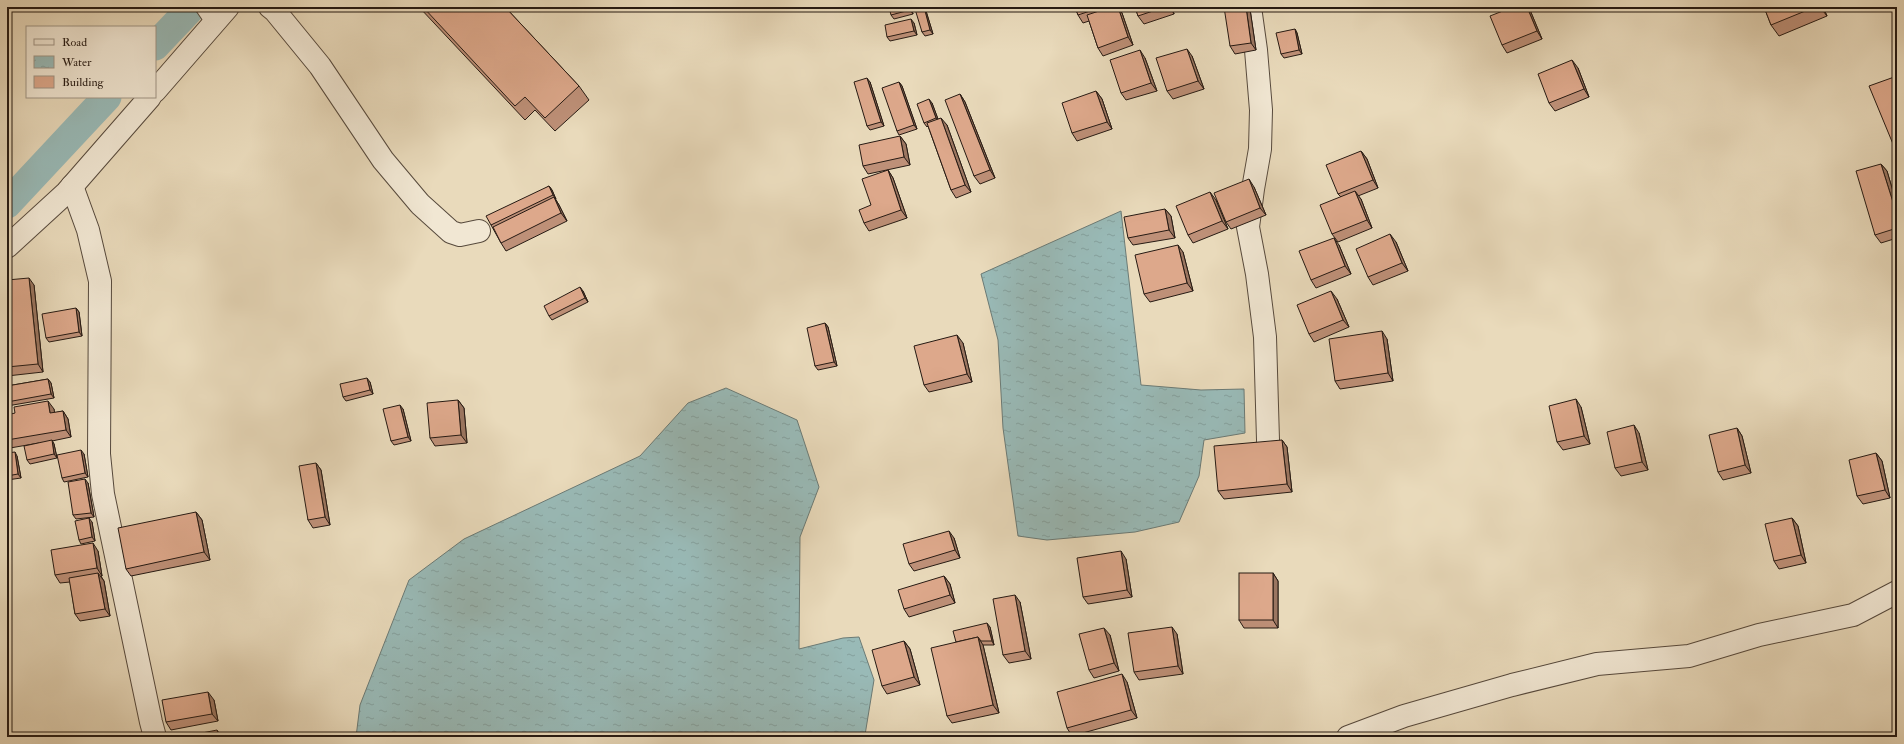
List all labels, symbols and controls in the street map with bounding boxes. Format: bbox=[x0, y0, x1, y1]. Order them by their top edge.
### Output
legend bbox=[26, 26, 156, 98]
text: Road bbox=[62, 35, 87, 50]
text: Water bbox=[61, 55, 92, 70]
text: Building bbox=[62, 75, 105, 90]

